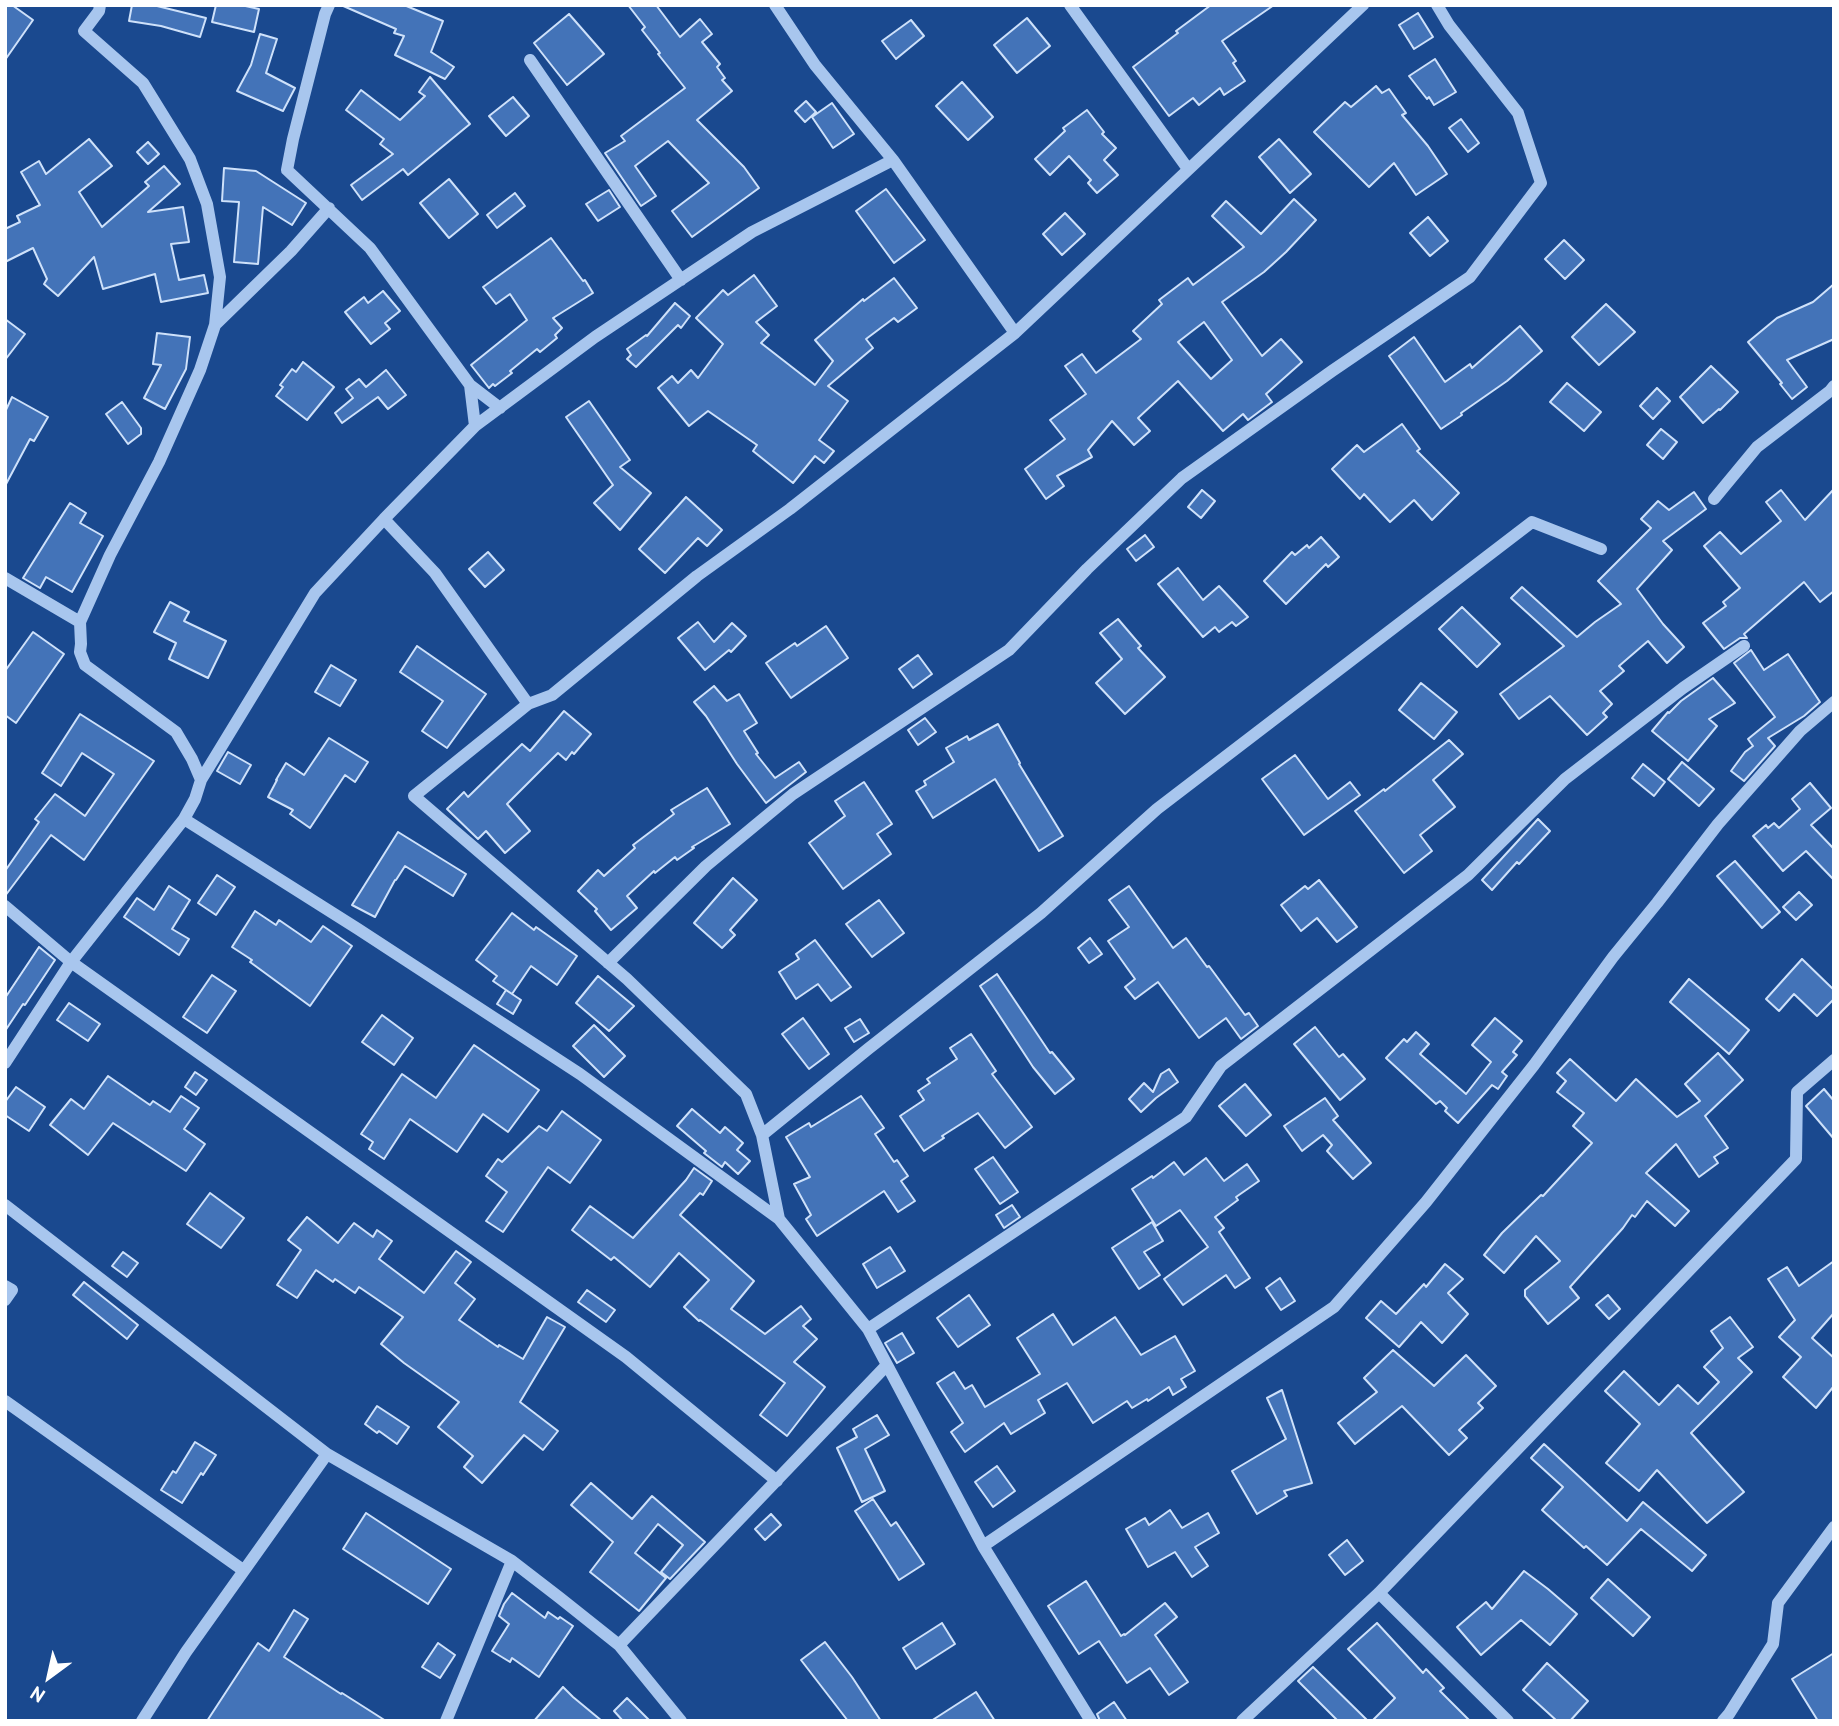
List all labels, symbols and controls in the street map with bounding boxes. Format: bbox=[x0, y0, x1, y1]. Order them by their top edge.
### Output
north arrow bbox=[14, 1642, 84, 1712]
text: N bbox=[26, 1681, 49, 1708]

